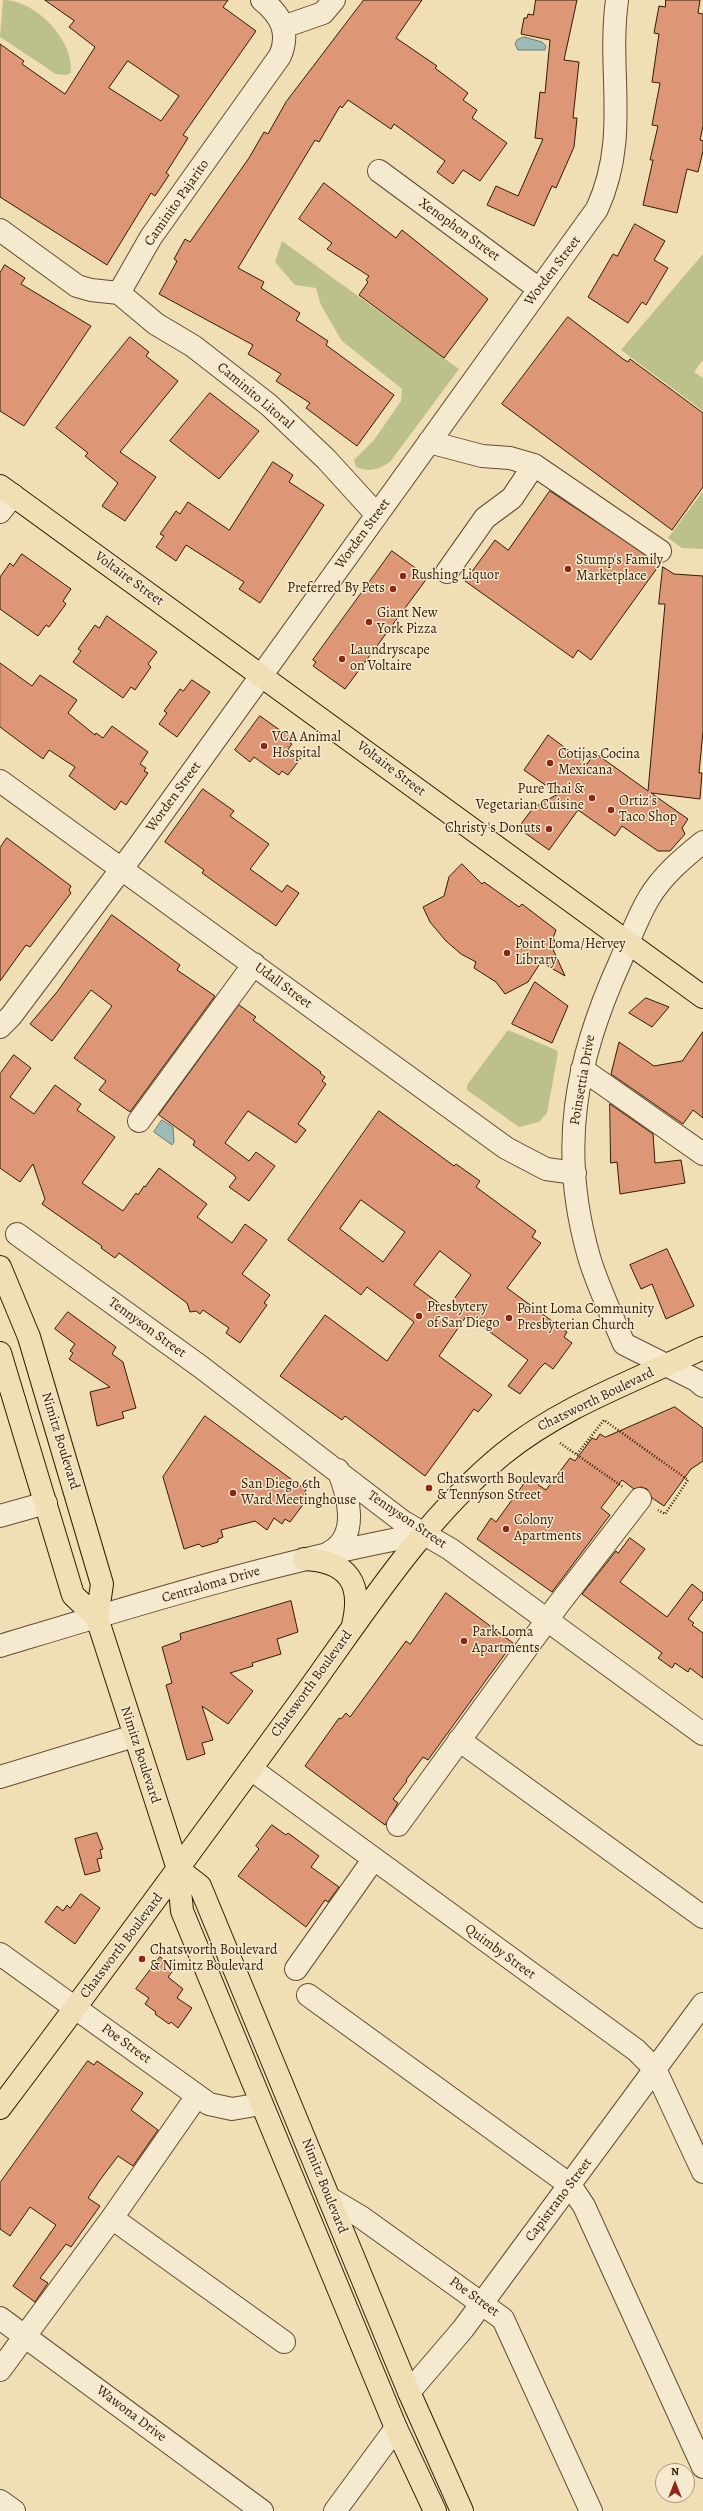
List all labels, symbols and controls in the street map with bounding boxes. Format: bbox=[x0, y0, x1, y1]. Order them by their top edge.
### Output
street label: Caminito Pajarito bbox=[141, 157, 213, 249]
street label: Xenophon Street bbox=[415, 195, 503, 265]
street label: Worden Street bbox=[521, 233, 585, 309]
street label: Caminito Litoral bbox=[213, 359, 297, 433]
street label: Worden Street bbox=[332, 496, 394, 572]
street label: Voltaire Street bbox=[91, 548, 167, 610]
place label: Stump's Family Marketplace bbox=[576, 553, 663, 586]
marker: Stump's Family Marketplace bbox=[563, 564, 573, 574]
place label: Rushing Liquor bbox=[411, 568, 499, 584]
marker: Rushing Liquor bbox=[398, 571, 408, 581]
place label: Preferred By Pets bbox=[287, 581, 385, 597]
marker: Preferred By Pets bbox=[388, 584, 398, 594]
place label: Giant New York Pizza bbox=[377, 606, 438, 638]
marker: Giant New York Pizza bbox=[364, 617, 374, 627]
place label: Laundryscape on Voltaire bbox=[350, 643, 430, 676]
marker: Laundryscape on Voltaire bbox=[337, 654, 347, 664]
place label: VCA Animal Hospital bbox=[272, 730, 341, 762]
street label: Voltaire Street bbox=[353, 738, 429, 800]
marker: VCA Animal Hospital bbox=[259, 741, 269, 751]
place label: Cotijas Cocina Mexicana bbox=[558, 747, 640, 780]
marker: Cotijas Cocina Mexicana bbox=[545, 758, 555, 768]
street label: Worden Street bbox=[143, 759, 205, 835]
place label: Pure Thai & Vegetarian Cuisine bbox=[476, 782, 584, 814]
marker: Pure Thai & Vegetarian Cuisine bbox=[587, 793, 597, 803]
place label: Ortiz's Taco Shop bbox=[619, 794, 677, 826]
marker: Ortiz's Taco Shop bbox=[606, 805, 616, 815]
place label: Christy's Donuts bbox=[445, 821, 541, 837]
marker: Christy's Donuts bbox=[544, 824, 554, 834]
place label: Point Loma/Hervey Library bbox=[515, 937, 626, 970]
marker: Point Loma/Hervey Library bbox=[502, 948, 512, 958]
street label: Udall Street bbox=[251, 959, 315, 1013]
street label: Poinsettia Drive bbox=[567, 1033, 599, 1127]
street label: Tennyson Street bbox=[105, 1294, 189, 1362]
place label: Presbytery of San Diego bbox=[427, 1300, 499, 1332]
place label: Point Loma Community Presbyterian Church bbox=[517, 1302, 654, 1334]
marker: Presbytery of San Diego bbox=[414, 1311, 424, 1321]
marker: Point Loma Community Presbyterian Church bbox=[504, 1313, 514, 1323]
street label: Chatsworth Boulevard bbox=[535, 1364, 657, 1436]
street label: Nimitz Boulevard bbox=[37, 1390, 83, 1492]
place label: Chatsworth Boulevard & Tennyson Street bbox=[437, 1472, 565, 1504]
place label: San Diego 6th Ward Meetinghouse bbox=[241, 1477, 356, 1510]
marker: Chatsworth Boulevard & Tennyson Street bbox=[424, 1483, 434, 1493]
street label: Tennyson Street bbox=[364, 1487, 450, 1553]
marker: San Diego 6th Ward Meetinghouse bbox=[228, 1488, 238, 1498]
place label: Colony Apartments bbox=[514, 1513, 582, 1546]
marker: Colony Apartments bbox=[501, 1524, 511, 1534]
street label: Centraloma Drive bbox=[160, 1563, 262, 1607]
place label: Park Loma Apartments bbox=[472, 1625, 540, 1658]
street label: Chatsworth Boulevard bbox=[268, 1627, 356, 1741]
marker: Park Loma Apartments bbox=[459, 1636, 469, 1646]
street label: Nimitz Boulevard bbox=[116, 1704, 164, 1806]
street label: Chatsworth Boulevard bbox=[77, 1890, 167, 2002]
street label: Quimby Street bbox=[461, 1921, 539, 1983]
place label: Chatsworth Boulevard & Nimitz Boulevard bbox=[150, 1943, 278, 1976]
marker: Chatsworth Boulevard & Nimitz Boulevard bbox=[137, 1954, 147, 1964]
street label: Poe Street bbox=[98, 2020, 154, 2068]
street label: Nimitz Boulevard bbox=[297, 2136, 351, 2236]
street label: Capistrano Street bbox=[522, 2155, 596, 2245]
street label: Poe Street bbox=[446, 2273, 502, 2321]
street label: Wawona Drive bbox=[93, 2382, 169, 2446]
north arrow bbox=[655, 2463, 695, 2503]
text: N bbox=[671, 2464, 679, 2479]

